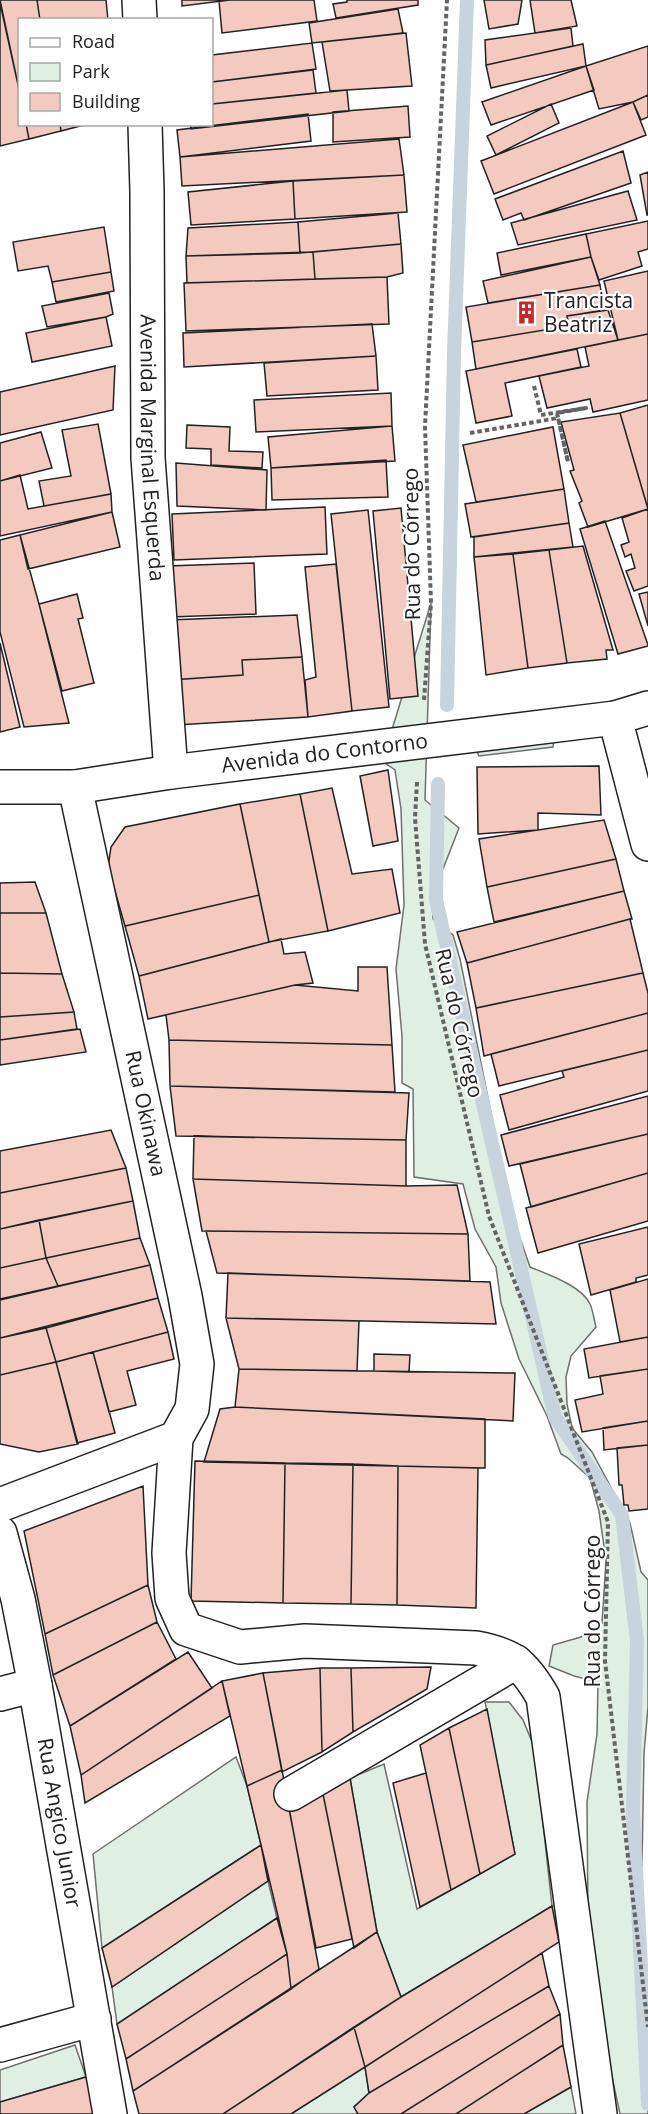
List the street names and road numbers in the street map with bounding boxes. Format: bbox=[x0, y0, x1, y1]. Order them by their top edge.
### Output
street label: Avenida Marginal Esquerda bbox=[134, 314, 172, 582]
street label: Rua do Córrego bbox=[396, 467, 426, 621]
street label: Avenida do Contorno bbox=[220, 726, 429, 779]
street label: Rua do Córrego bbox=[429, 945, 491, 1100]
street label: Rua Okinawa bbox=[119, 1048, 174, 1179]
street label: Rua do Córrego bbox=[578, 1535, 606, 1687]
street label: Rua Angico Junior bbox=[31, 1736, 89, 1910]

